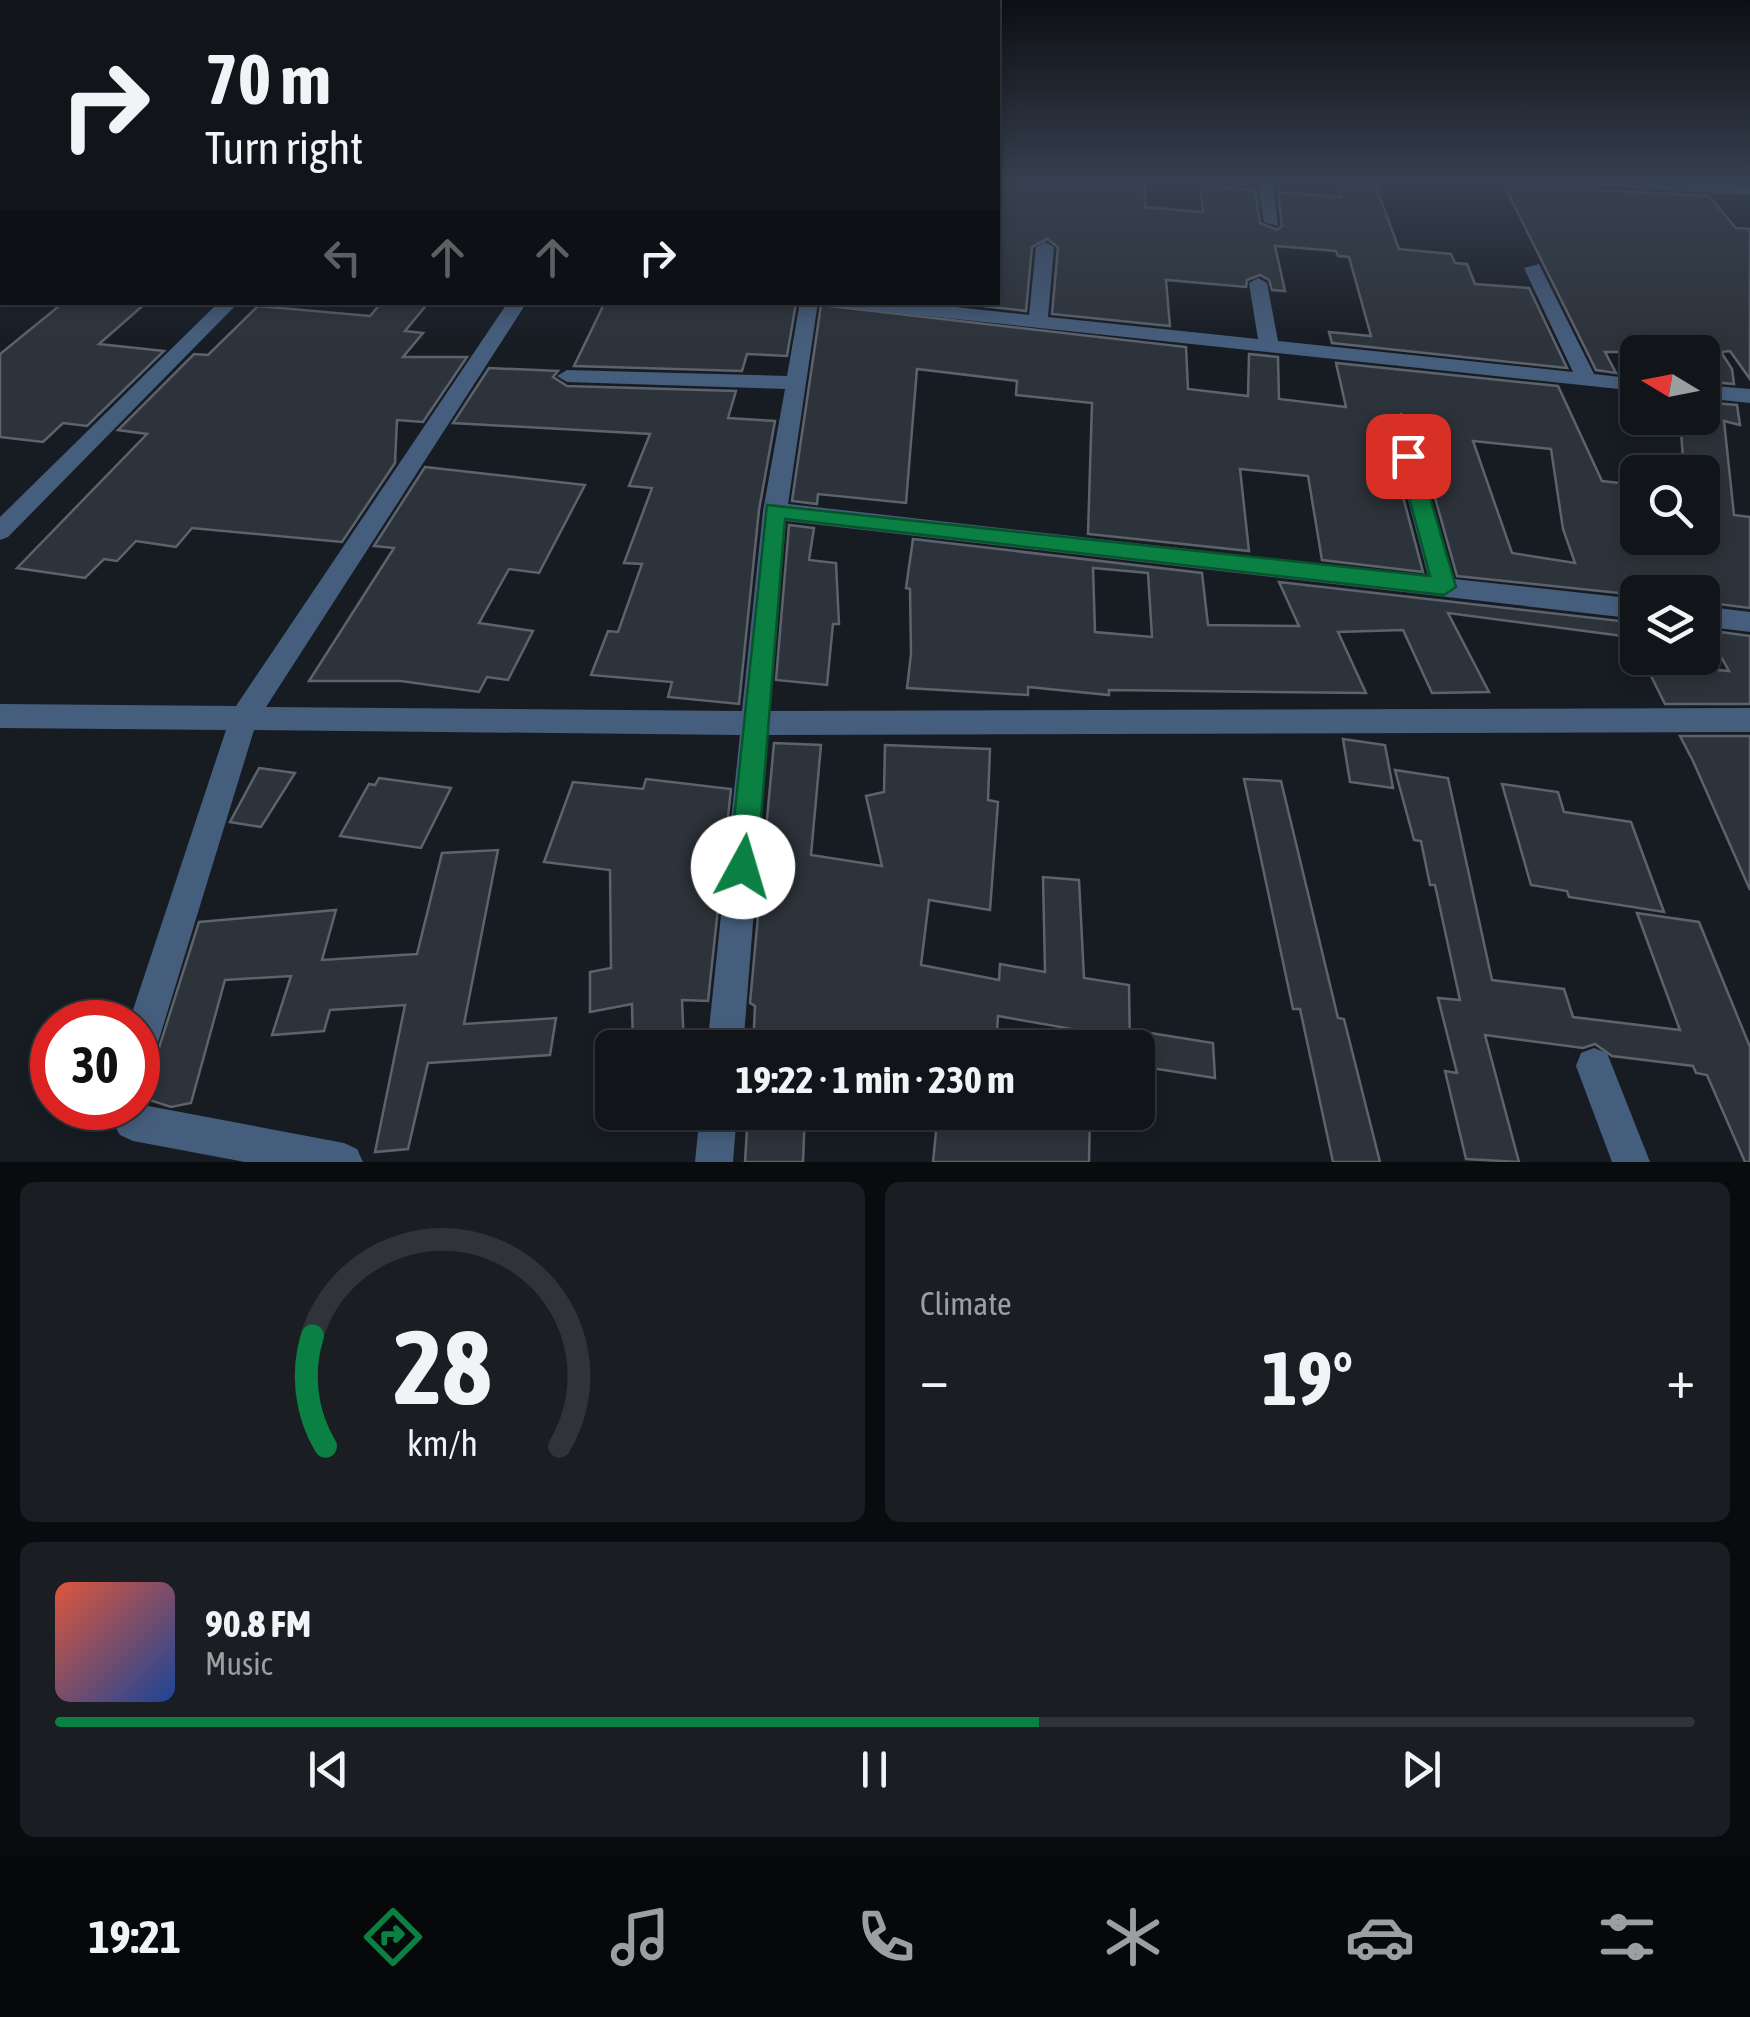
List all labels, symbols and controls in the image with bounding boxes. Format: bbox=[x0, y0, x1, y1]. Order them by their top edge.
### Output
text: 70 m bbox=[205, 39, 331, 119]
icon: right bbox=[40, 40, 170, 170]
text: Turn right bbox=[205, 122, 363, 174]
icon: left bbox=[315, 230, 370, 285]
icon: ahead bbox=[420, 230, 475, 285]
icon: ahead bbox=[525, 230, 580, 285]
icon: right bbox=[630, 230, 685, 285]
north arrow bbox=[1620, 335, 1720, 435]
map controls bbox=[1620, 335, 1720, 675]
pin bbox=[1366, 414, 1451, 499]
icon: arrive bbox=[1381, 429, 1436, 484]
button: search bbox=[1620, 455, 1720, 555]
button: layers bbox=[1620, 575, 1720, 675]
position arrow bbox=[691, 815, 795, 919]
speed limit sign: 30 bbox=[30, 1000, 160, 1130]
text: 19:22 · 1 min · 230 m bbox=[735, 1058, 1015, 1101]
text: Climate bbox=[920, 1285, 1012, 1322]
text: 28 bbox=[394, 1307, 491, 1426]
text: 19° bbox=[1262, 1335, 1353, 1421]
text: − bbox=[920, 1347, 949, 1410]
text: + bbox=[1666, 1347, 1695, 1410]
text: km/h bbox=[407, 1423, 478, 1464]
text: 90.8 FM bbox=[205, 1602, 311, 1645]
text: Music bbox=[205, 1645, 272, 1682]
icon: previous bbox=[301, 1742, 356, 1797]
icon: pause bbox=[847, 1742, 902, 1797]
icon: next bbox=[1394, 1742, 1449, 1797]
icon: directions bbox=[358, 1902, 428, 1972]
icon: music bbox=[605, 1902, 675, 1972]
icon: phone bbox=[851, 1902, 921, 1972]
icon: climate bbox=[1098, 1902, 1168, 1972]
icon: car bbox=[1345, 1902, 1415, 1972]
icon: filters bbox=[1592, 1902, 1662, 1972]
text: 19:21 bbox=[88, 1911, 181, 1963]

